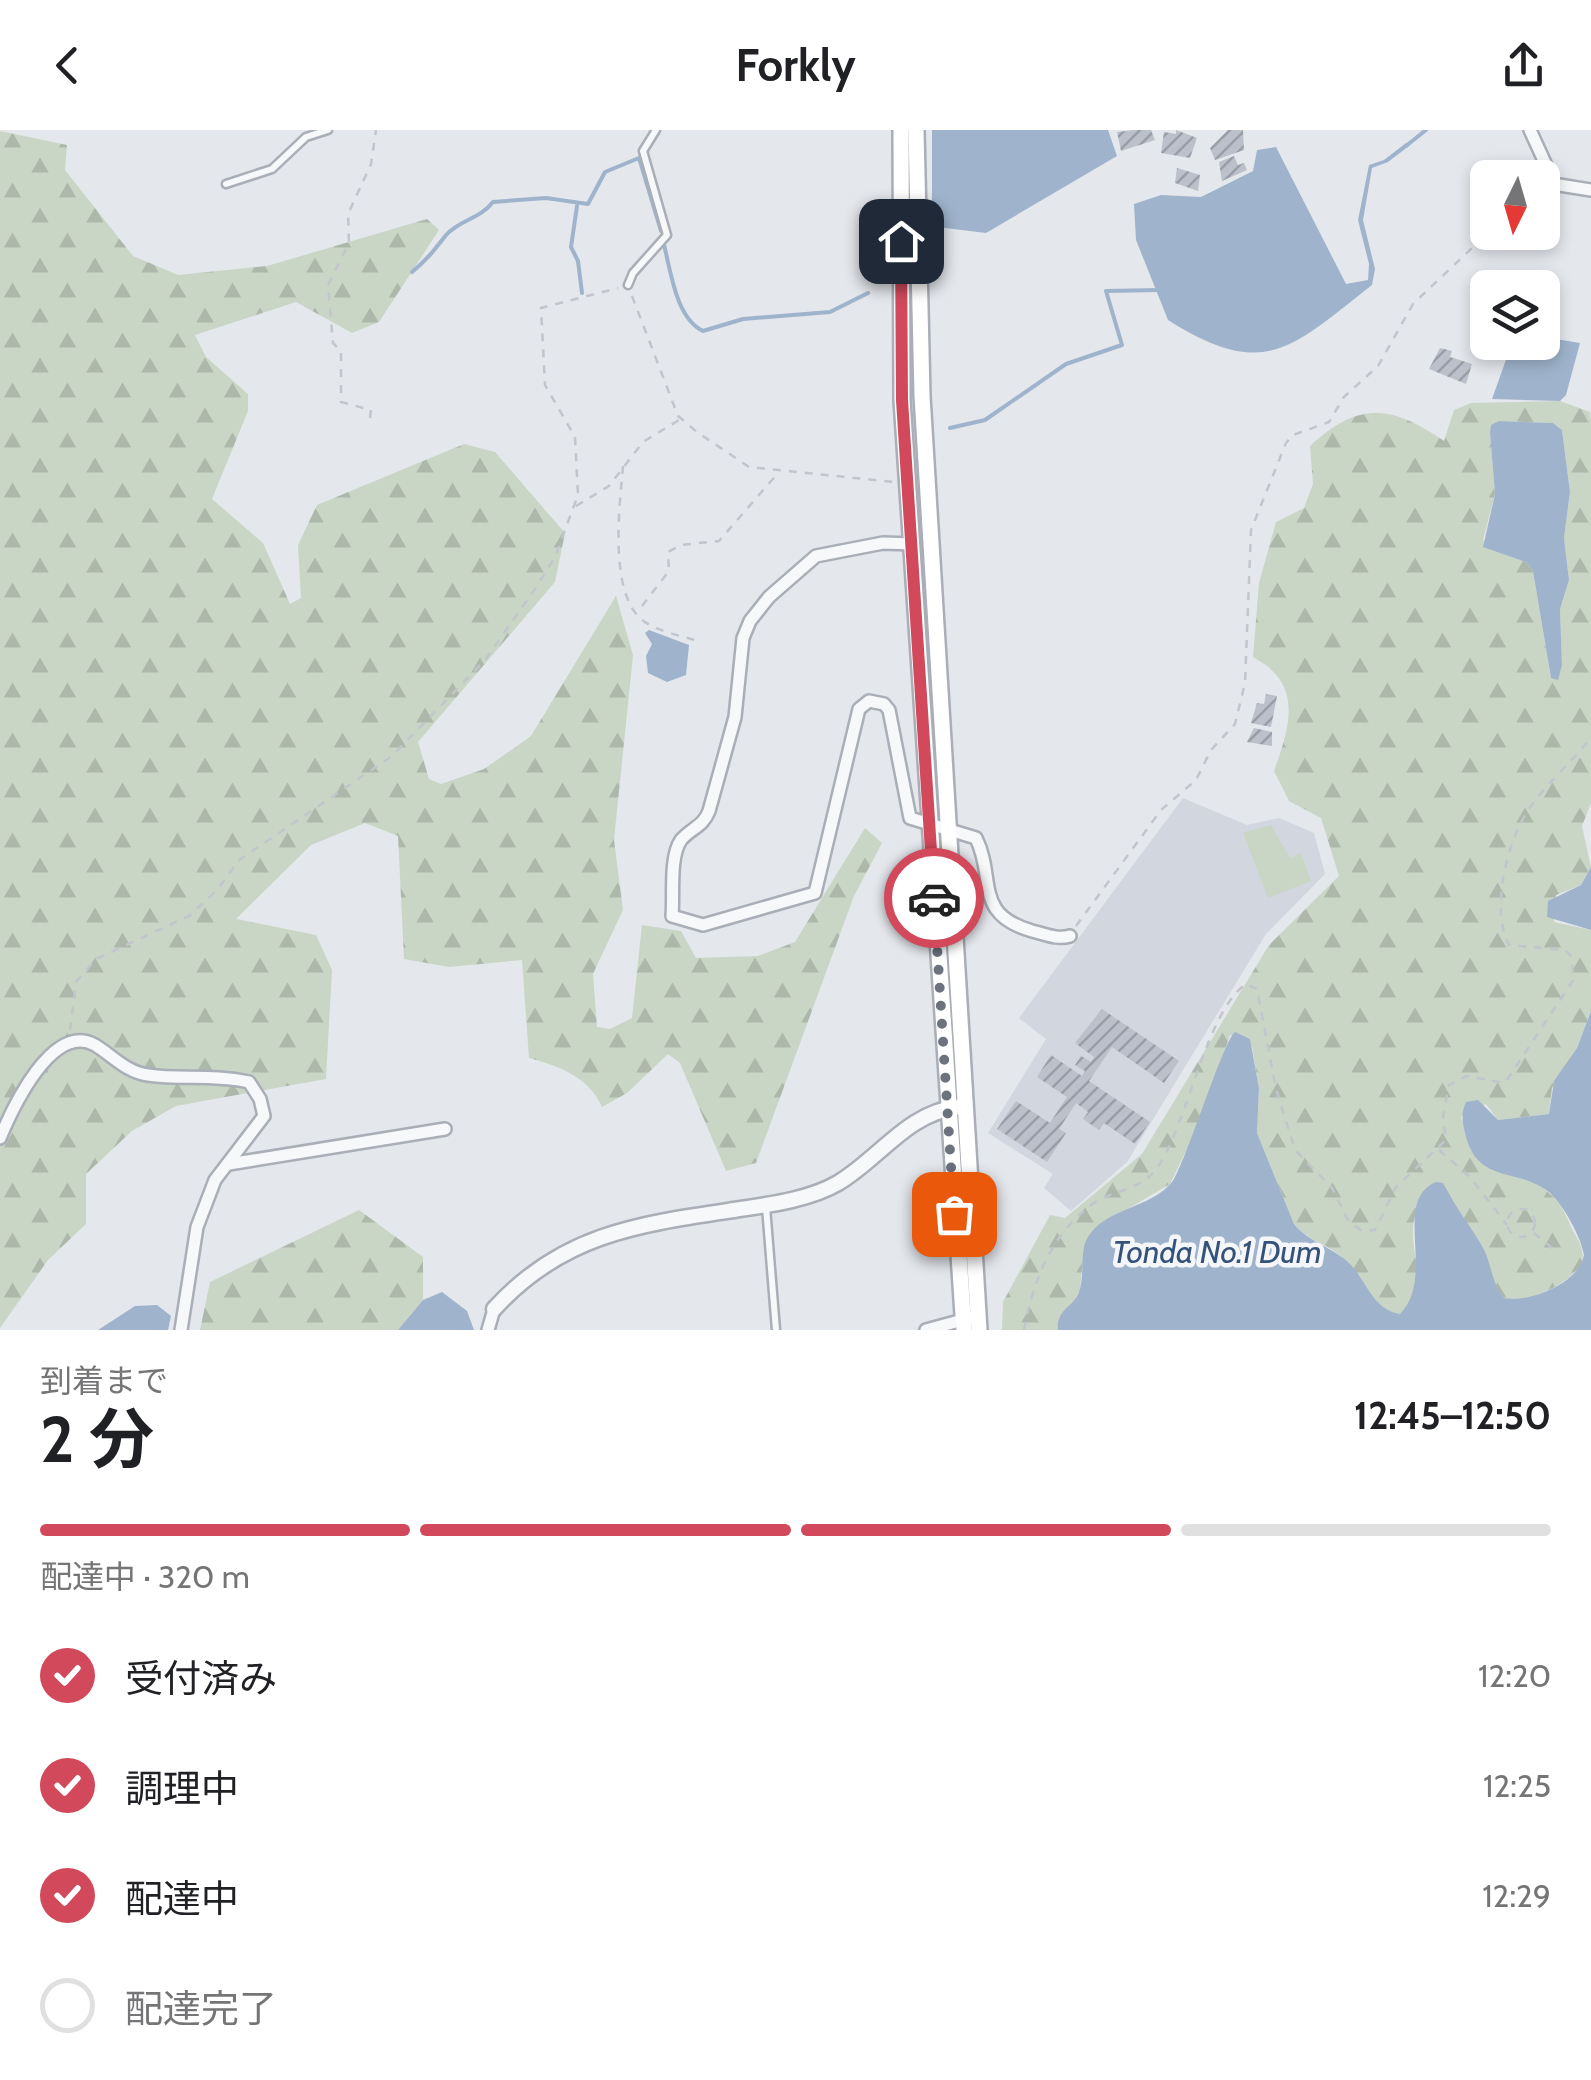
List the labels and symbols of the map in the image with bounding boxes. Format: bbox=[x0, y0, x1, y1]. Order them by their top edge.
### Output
north arrow bbox=[1470, 160, 1560, 250]
pin bbox=[859, 199, 944, 284]
courier bbox=[884, 848, 984, 948]
pin bbox=[912, 1172, 997, 1257]
water label: Tonda No.1 Dum bbox=[1112, 1232, 1322, 1271]

